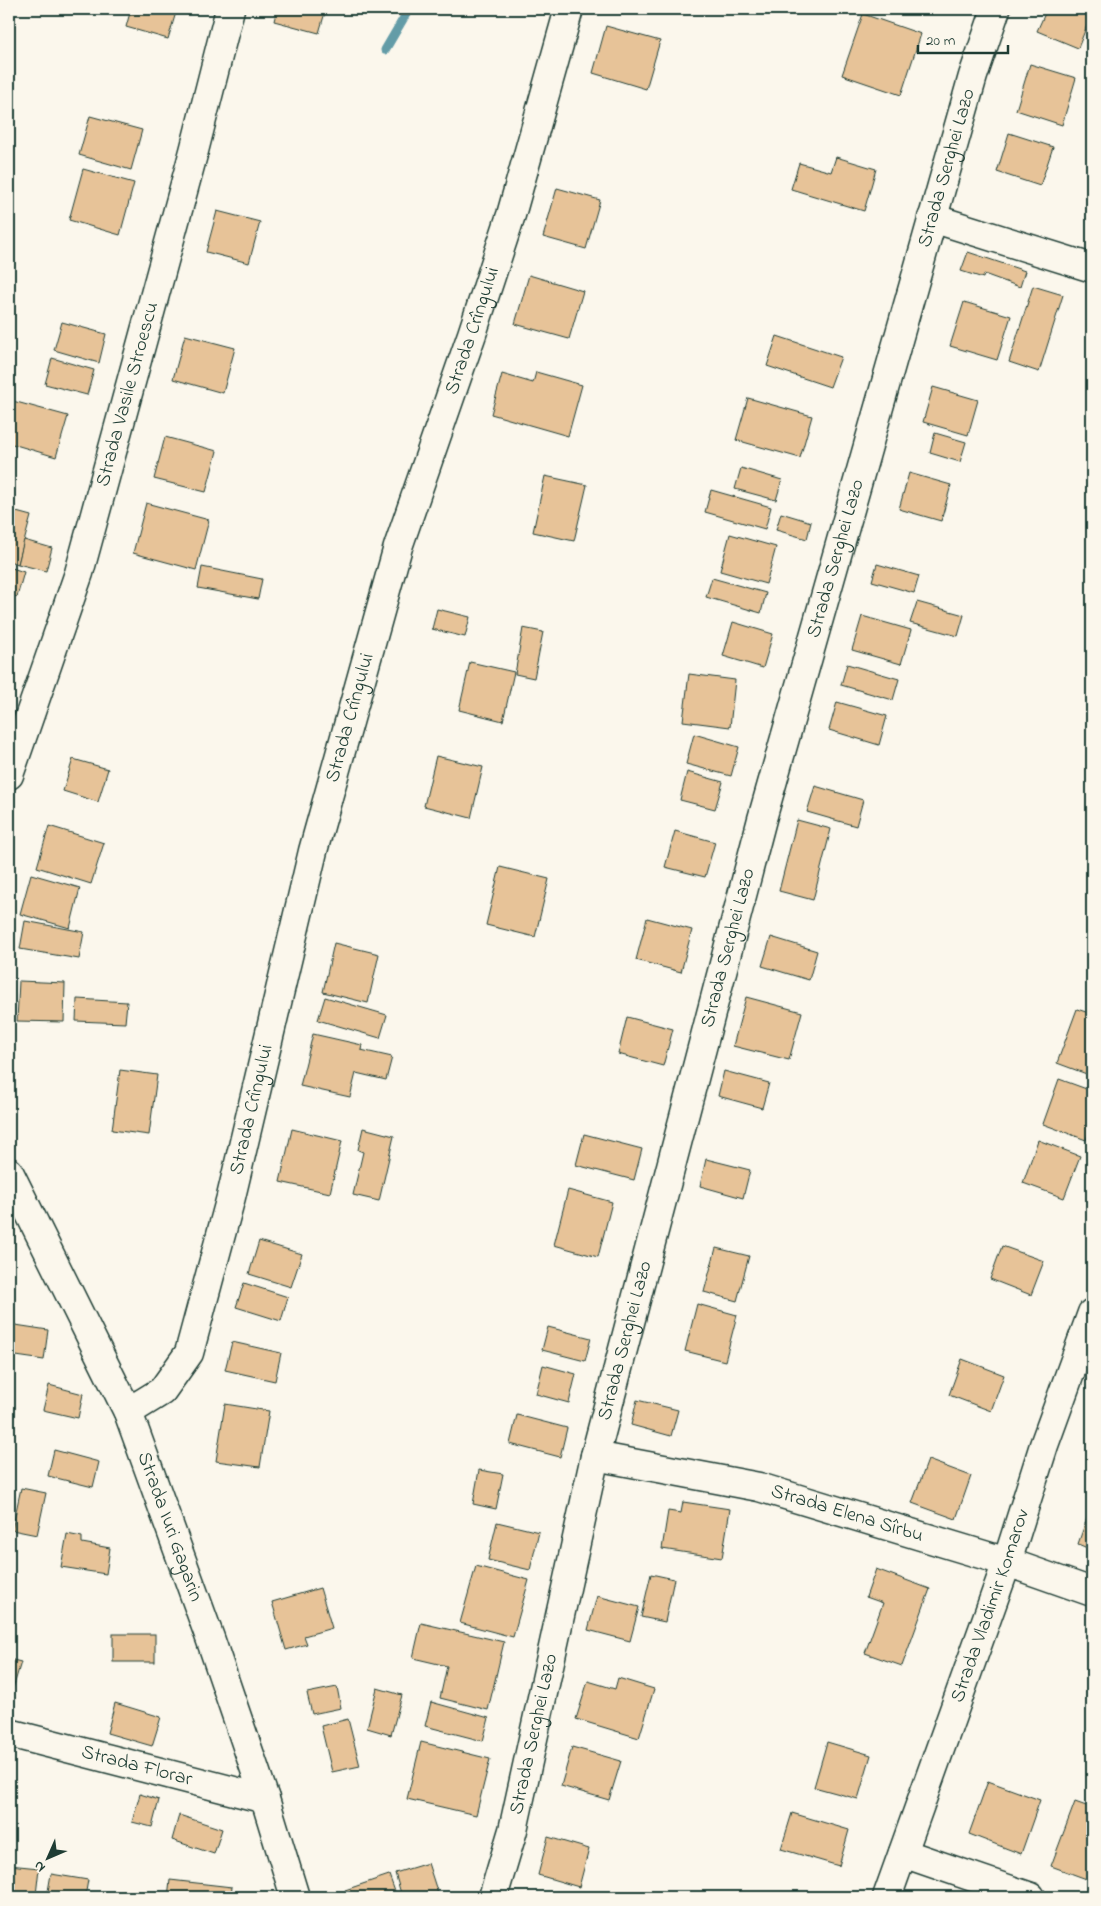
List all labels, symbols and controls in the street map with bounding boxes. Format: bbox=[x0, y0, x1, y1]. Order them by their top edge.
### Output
scale bar bbox=[918, 22, 1008, 54]
text: 20 m bbox=[926, 30, 956, 52]
street label: Strada Serghei Lazo bbox=[911, 85, 983, 251]
street label: Strada Crîngului bbox=[437, 263, 507, 399]
street label: Strada Vasile Stroescu bbox=[89, 299, 167, 490]
street label: Strada Serghei Lazo bbox=[800, 476, 872, 641]
street label: Strada Crîngului bbox=[318, 650, 382, 786]
street label: Strada Serghei Lazo bbox=[693, 865, 763, 1031]
street label: Strada Crîngului bbox=[222, 1041, 281, 1178]
street label: Strada Serghei Lazo bbox=[590, 1258, 660, 1424]
street label: Strada Iuri Gagarin bbox=[129, 1448, 210, 1606]
street label: Strada Elena Sîrbu bbox=[767, 1477, 927, 1550]
street label: Strada Vladimir Komarov bbox=[943, 1505, 1037, 1707]
street label: Strada Serghei Lazo bbox=[502, 1651, 566, 1817]
street label: Strada Florar bbox=[78, 1738, 196, 1794]
north arrow bbox=[22, 1834, 72, 1884]
text: N bbox=[29, 1855, 51, 1877]

